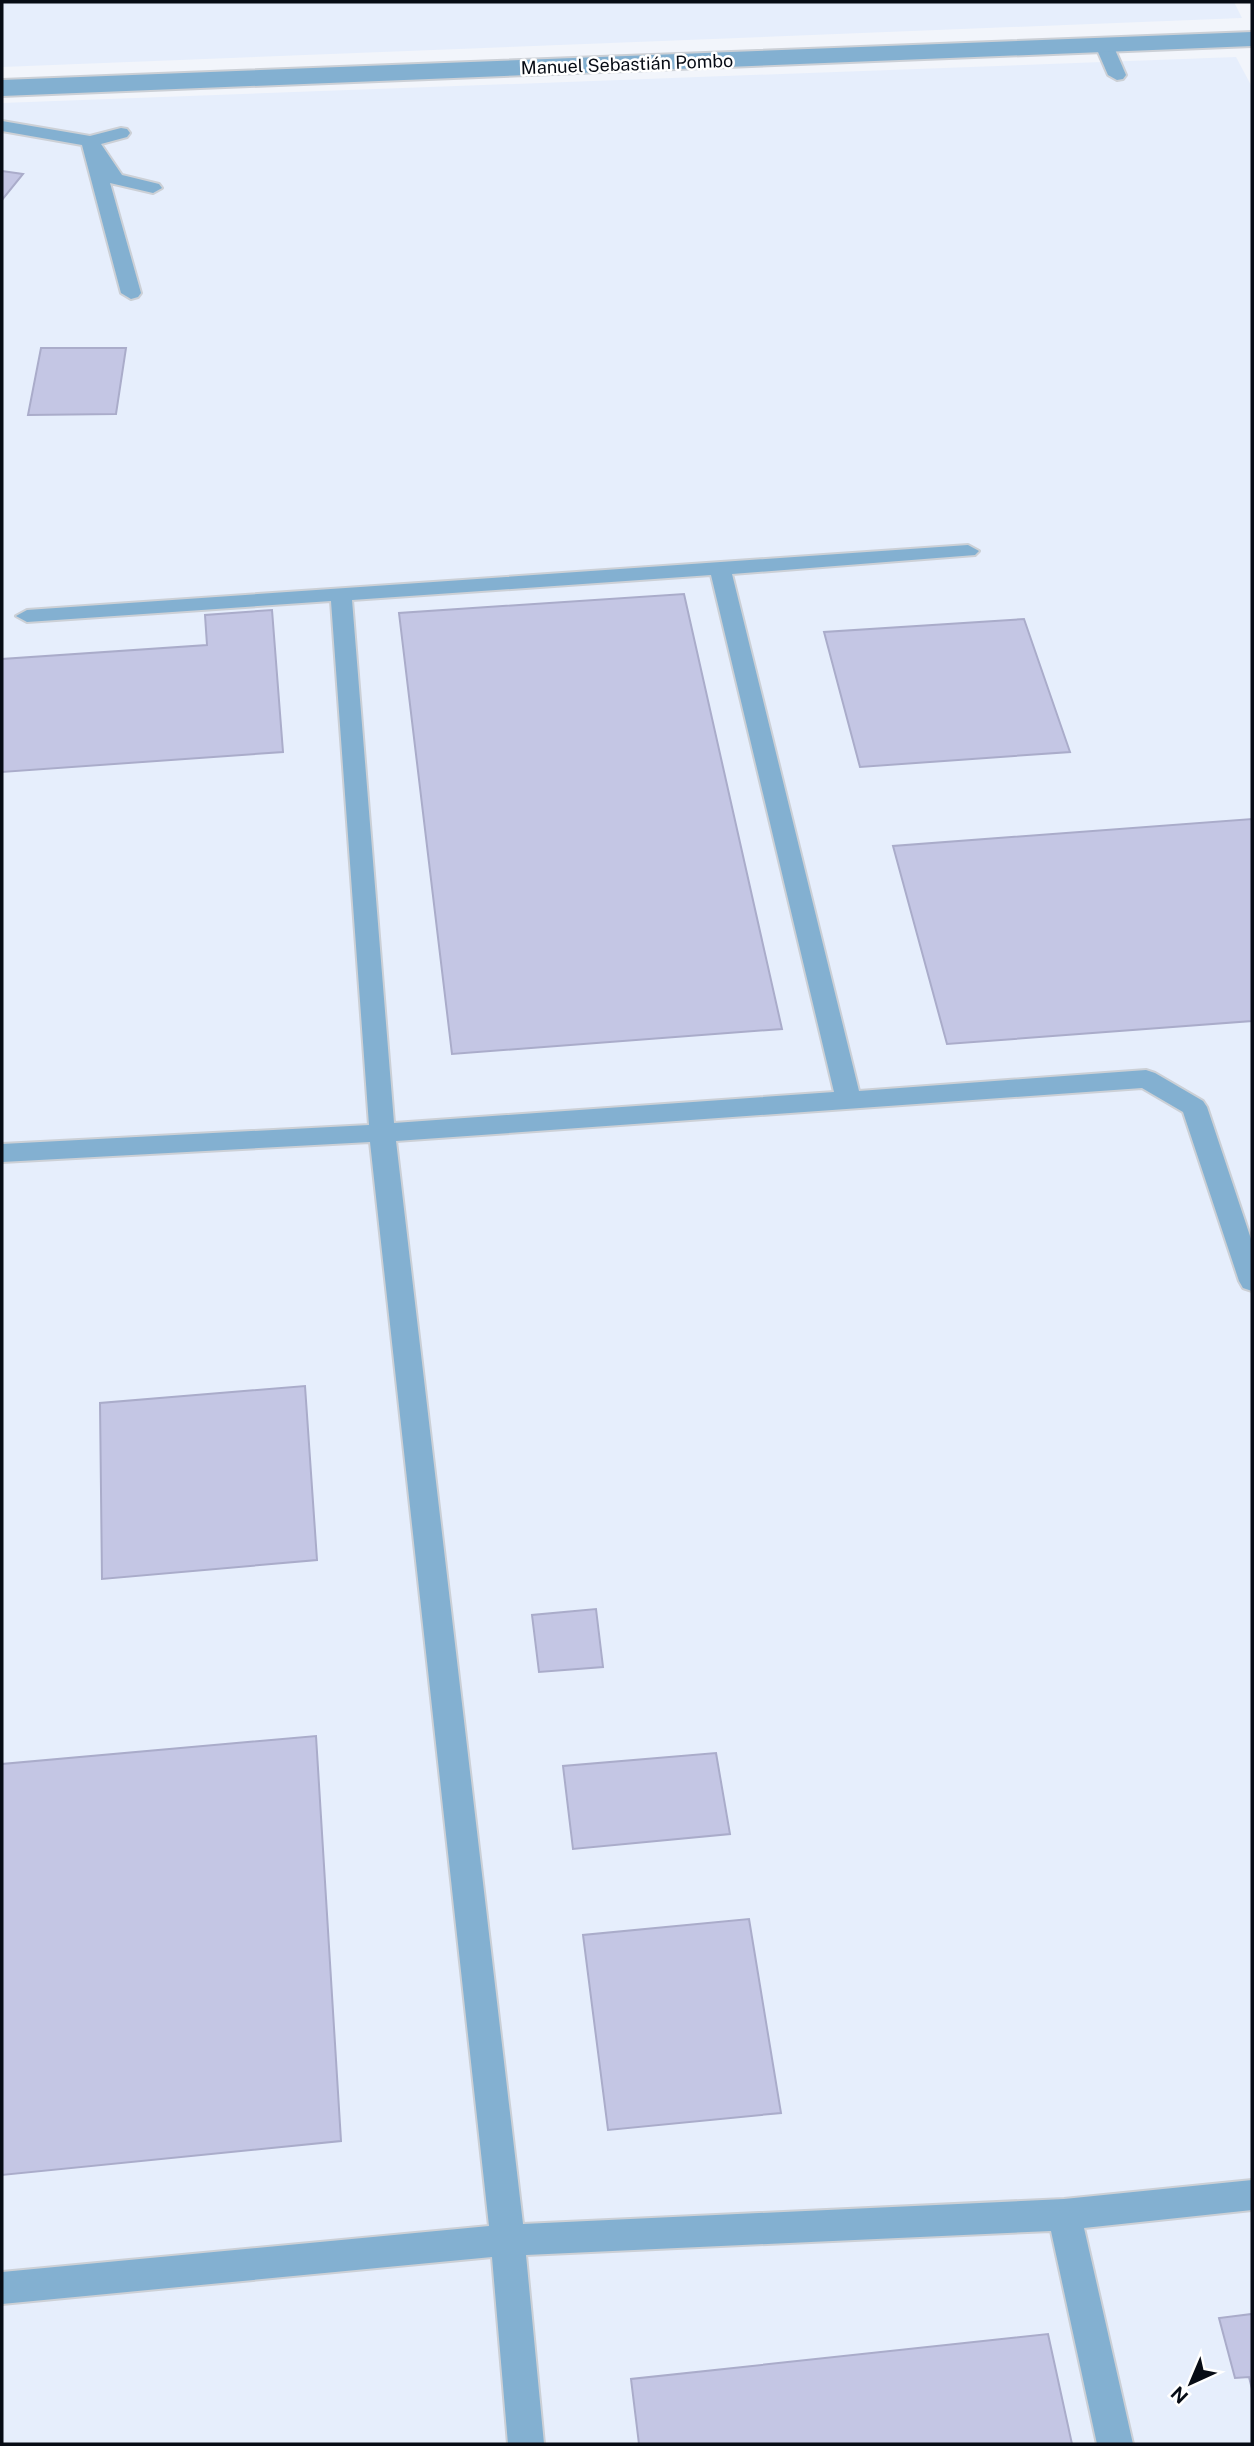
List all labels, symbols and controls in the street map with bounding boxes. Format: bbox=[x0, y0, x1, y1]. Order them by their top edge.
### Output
street label: Manuel Sebastián Pombo bbox=[520, 50, 734, 78]
north arrow bbox=[1156, 2348, 1226, 2418]
text: N bbox=[1166, 2382, 1192, 2408]

